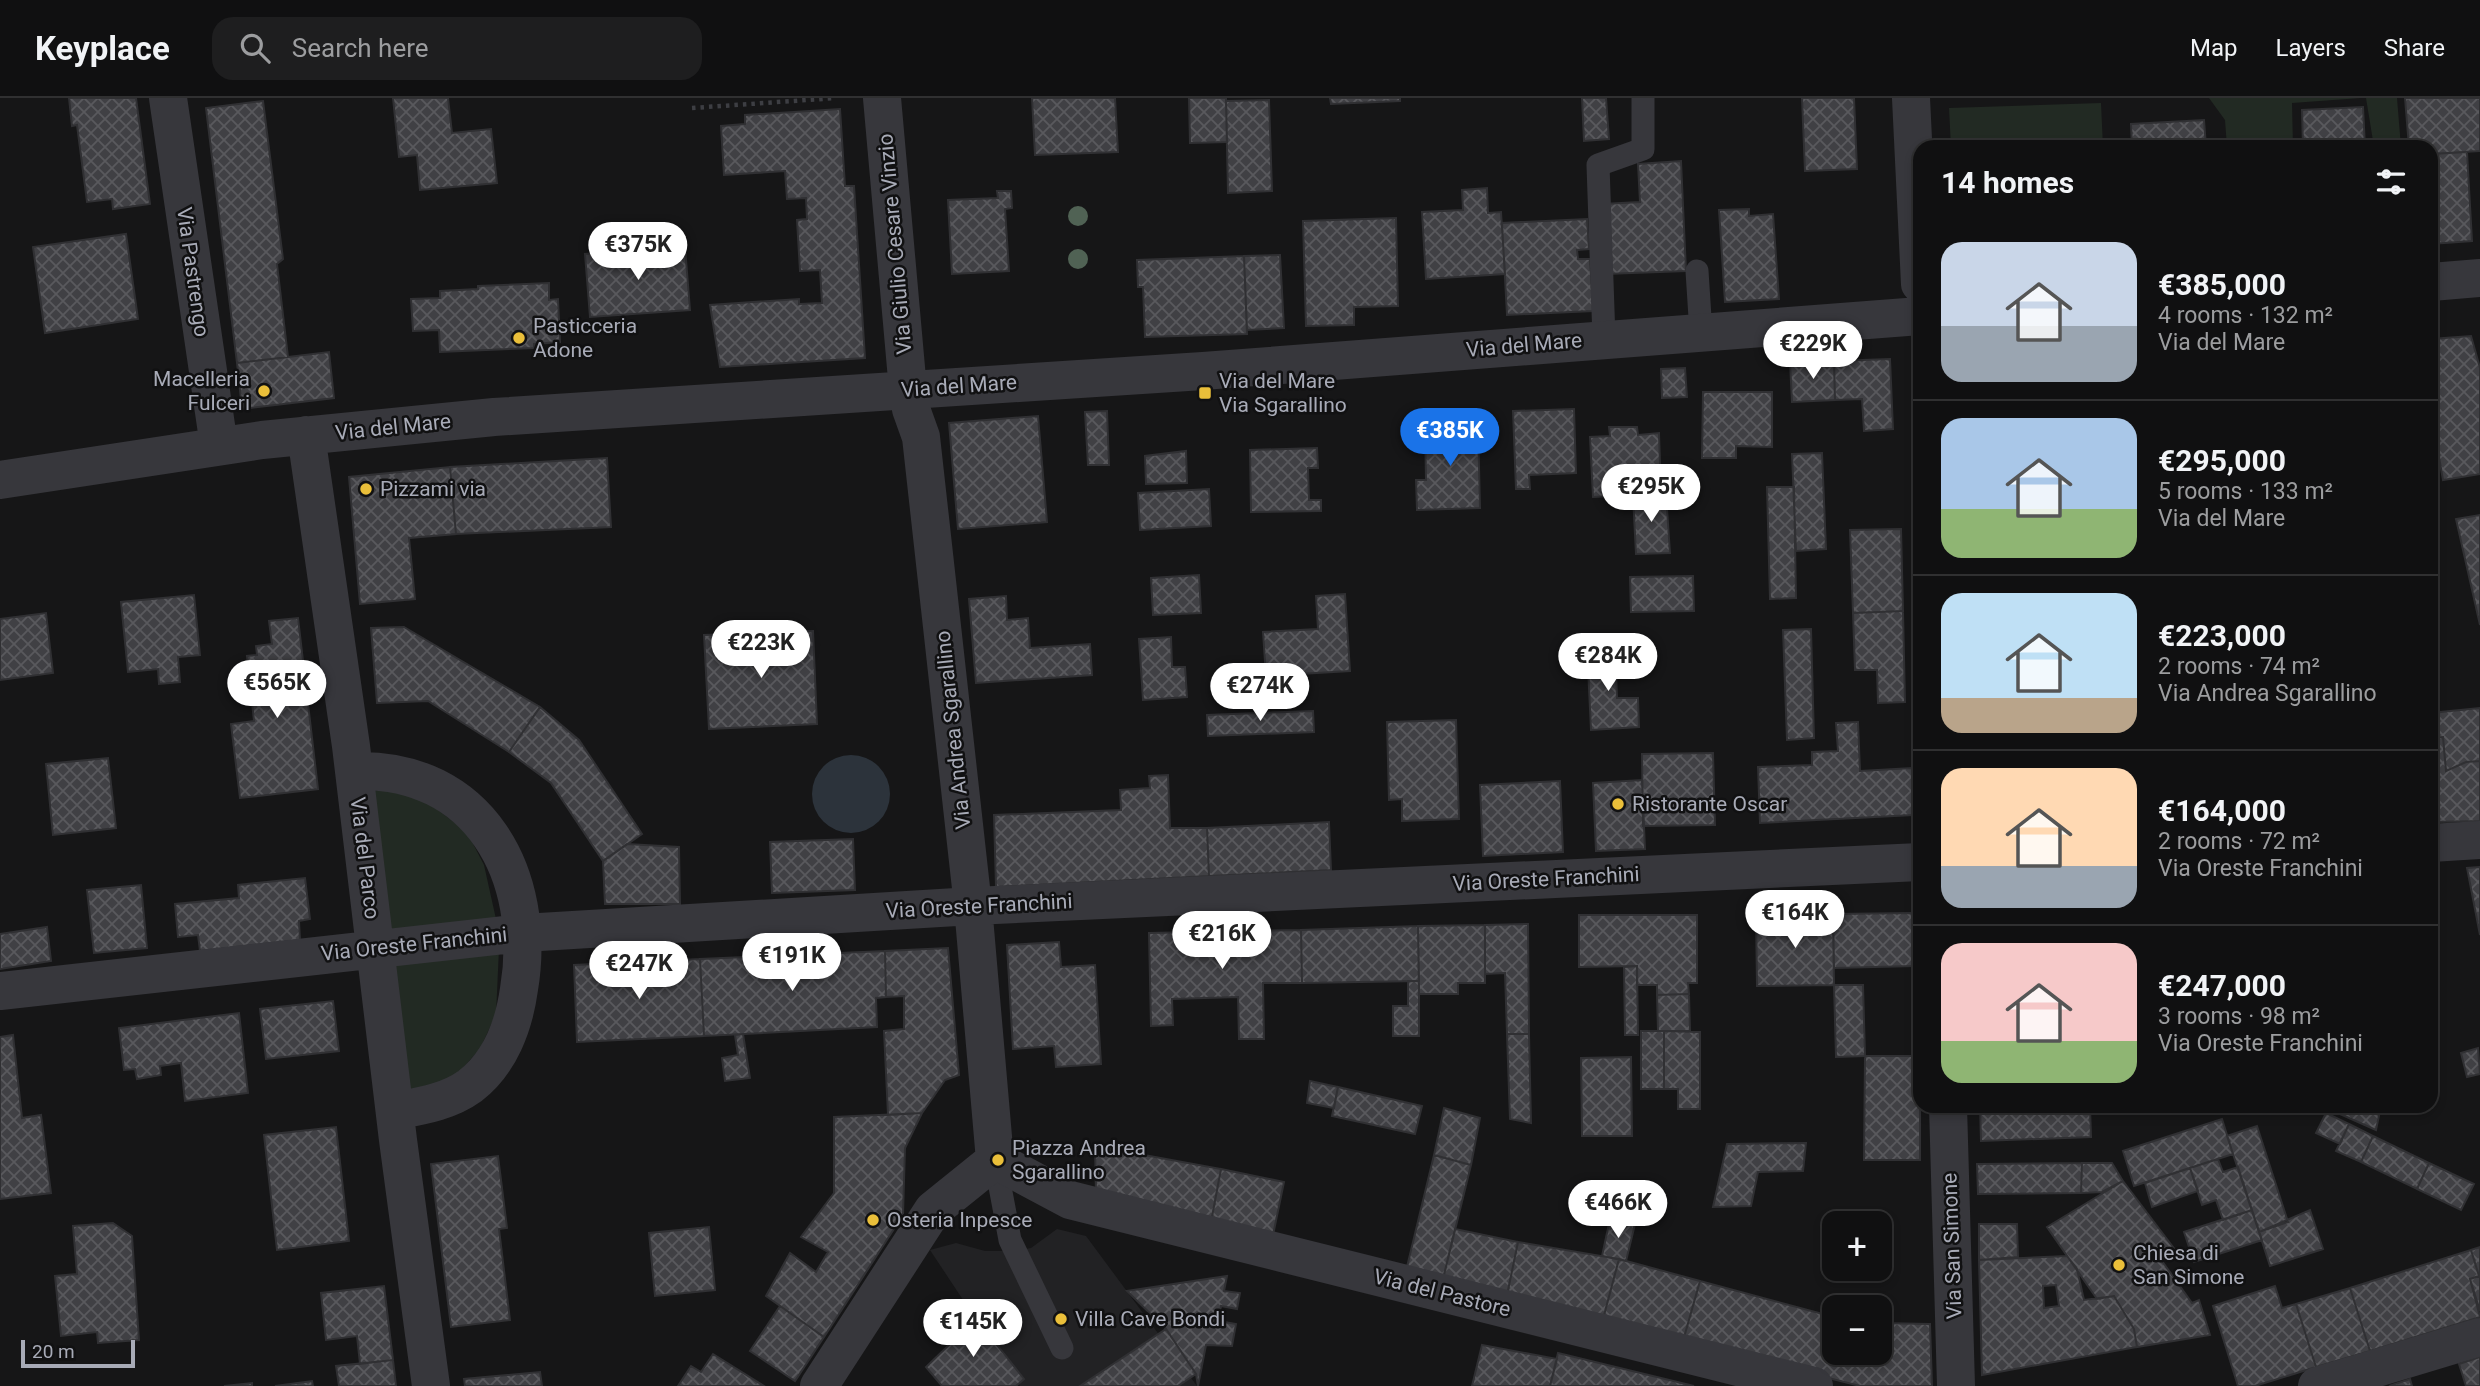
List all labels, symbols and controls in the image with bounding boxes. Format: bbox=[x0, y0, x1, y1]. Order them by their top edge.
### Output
search box bbox=[212, 17, 702, 80]
text: Keyplace bbox=[35, 29, 170, 68]
icon: search bbox=[236, 29, 274, 67]
text: Search here bbox=[292, 33, 429, 63]
text: Map bbox=[2190, 34, 2238, 62]
text: Layers bbox=[2276, 34, 2346, 62]
text: Share bbox=[2384, 34, 2445, 62]
street label: Via Giulio Cesare Vinzio bbox=[873, 133, 917, 355]
icon: filters bbox=[2372, 163, 2410, 201]
text: 14 homes bbox=[1941, 165, 2074, 200]
street label: Via Pastrengo bbox=[172, 206, 214, 338]
pin: €375K bbox=[589, 222, 687, 282]
text: €375K bbox=[604, 231, 672, 258]
text: €385,000 bbox=[2158, 267, 2286, 302]
icon: home bbox=[1997, 270, 2081, 354]
text: 4 rooms · 132 m² bbox=[2158, 302, 2333, 329]
place label: Pasticceria Adone bbox=[533, 314, 637, 362]
pin: €229K bbox=[1764, 322, 1862, 381]
street label: Via del Mare bbox=[1465, 328, 1583, 362]
text: Via del Mare bbox=[2158, 329, 2285, 356]
marker: Pasticceria Adone bbox=[511, 330, 527, 346]
text: €229K bbox=[1779, 330, 1847, 357]
place label: Macelleria Fulceri bbox=[153, 367, 250, 415]
place label: Via del Mare Via Sgarallino bbox=[1219, 369, 1347, 417]
street label: Via del Mare bbox=[900, 370, 1018, 402]
marker: Macelleria Fulceri bbox=[256, 383, 272, 399]
marker: Via del Mare Via Sgarallino bbox=[1197, 385, 1213, 401]
pin: €385K bbox=[1401, 408, 1499, 468]
street label: Via del Mare bbox=[334, 409, 452, 445]
text: €385K bbox=[1416, 417, 1484, 444]
text: €295,000 bbox=[2158, 443, 2286, 478]
icon: home bbox=[1997, 446, 2081, 530]
pin: €295K bbox=[1602, 464, 1700, 524]
text: €295K bbox=[1617, 473, 1685, 500]
place label: Pizzami via bbox=[380, 477, 486, 501]
text: 5 rooms · 133 m² bbox=[2158, 478, 2333, 505]
marker: Pizzami via bbox=[358, 481, 374, 497]
text: Via del Mare bbox=[2158, 505, 2285, 532]
text: €223,000 bbox=[2158, 618, 2286, 653]
pin: €223K bbox=[712, 620, 810, 680]
icon: home bbox=[1997, 621, 2081, 705]
text: €223K bbox=[727, 629, 795, 656]
street label: Via Andrea Sgarallino bbox=[931, 629, 975, 831]
pin: €284K bbox=[1559, 634, 1657, 693]
text: €284K bbox=[1574, 642, 1642, 669]
text: 2 rooms · 74 m² bbox=[2158, 653, 2320, 680]
pin: €565K bbox=[228, 660, 326, 720]
pin: €274K bbox=[1211, 664, 1309, 723]
text: €565K bbox=[243, 669, 311, 696]
text: €274K bbox=[1226, 672, 1294, 699]
text: Via Andrea Sgarallino bbox=[2158, 680, 2377, 707]
place label: Ristorante Oscar bbox=[1632, 792, 1787, 816]
text: €164,000 bbox=[2158, 793, 2286, 828]
street label: Via del Parco bbox=[346, 796, 384, 920]
marker: Ristorante Oscar bbox=[1610, 796, 1626, 812]
icon: home bbox=[1997, 796, 2081, 880]
text: 2 rooms · 72 m² bbox=[2158, 828, 2320, 855]
text: Via Oreste Franchini bbox=[2158, 855, 2363, 882]
street label: Via Oreste Franchini bbox=[1452, 862, 1640, 896]
street label: Via Oreste Franchini bbox=[885, 889, 1073, 923]
pin: €164K bbox=[1746, 890, 1844, 950]
text: €164K bbox=[1761, 899, 1829, 926]
pin: €216K bbox=[1173, 912, 1271, 971]
text: €216K bbox=[1188, 920, 1256, 947]
street label: Via Oreste Franchini bbox=[320, 922, 508, 966]
pin: €191K bbox=[743, 934, 841, 993]
pin: €247K bbox=[590, 942, 688, 1001]
text: €191K bbox=[758, 942, 826, 969]
text: €247K bbox=[605, 950, 673, 977]
text: €247,000 bbox=[2158, 968, 2286, 1003]
icon: home bbox=[1997, 971, 2081, 1055]
text: 3 rooms · 98 m² bbox=[2158, 1003, 2320, 1030]
text: Via Oreste Franchini bbox=[2158, 1030, 2363, 1057]
place label: Piazza Andrea Sgarallino bbox=[1012, 1136, 1146, 1184]
marker: Piazza Andrea Sgarallino bbox=[990, 1152, 1006, 1168]
street label: Via San Simone bbox=[1937, 1172, 1967, 1320]
pin: €466K bbox=[1569, 1180, 1667, 1240]
text: €466K bbox=[1584, 1189, 1652, 1216]
place label: Osteria Inpesce bbox=[887, 1208, 1032, 1232]
map controls bbox=[1822, 1211, 1892, 1365]
button: + bbox=[1822, 1211, 1892, 1281]
marker: Osteria Inpesce bbox=[865, 1212, 881, 1228]
place label: Chiesa di San Simone bbox=[2133, 1241, 2244, 1289]
marker: Chiesa di San Simone bbox=[2111, 1257, 2127, 1273]
street label: Via del Pastore bbox=[1371, 1264, 1513, 1322]
button: − bbox=[1822, 1295, 1892, 1365]
pin: €145K bbox=[924, 1300, 1022, 1359]
place label: Villa Cave Bondi bbox=[1075, 1307, 1225, 1331]
text: €145K bbox=[939, 1308, 1007, 1335]
marker: Villa Cave Bondi bbox=[1053, 1311, 1069, 1327]
scale bar bbox=[21, 1337, 135, 1369]
text: 20 m bbox=[32, 1340, 75, 1363]

